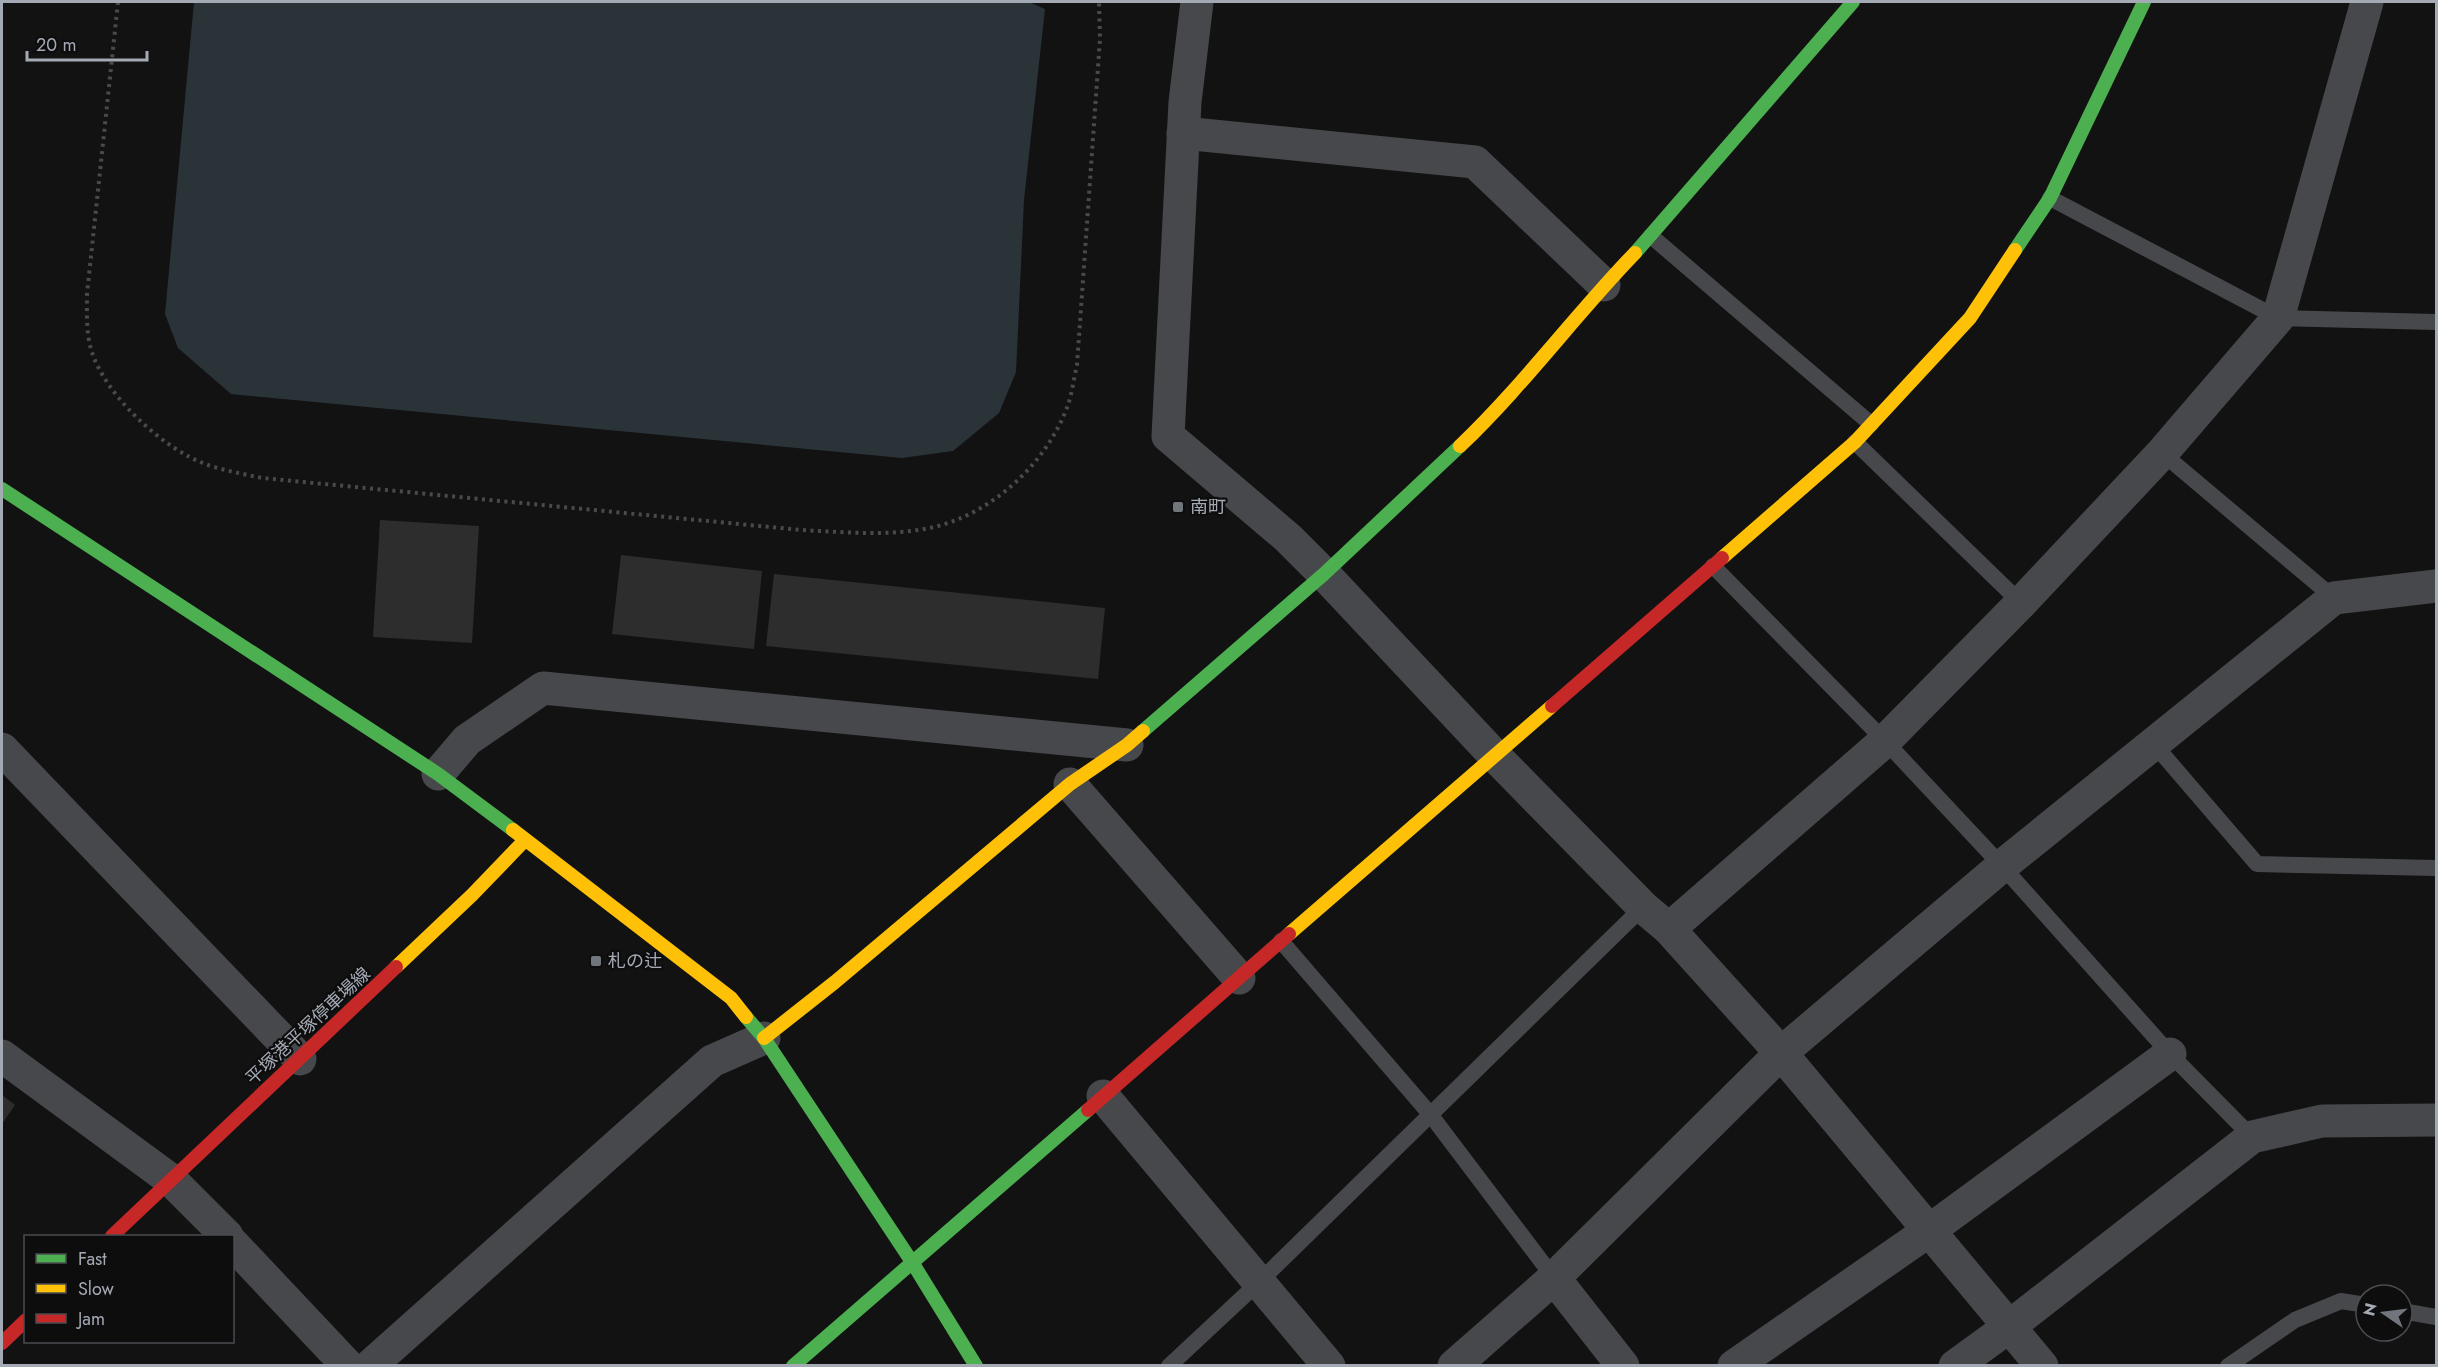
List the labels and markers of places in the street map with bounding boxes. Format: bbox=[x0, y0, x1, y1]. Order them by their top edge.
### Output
place label: 南町 bbox=[1190, 494, 1226, 520]
marker: 南町 bbox=[1171, 500, 1185, 514]
place label: 札の辻 bbox=[608, 948, 662, 974]
marker: 札の辻 bbox=[589, 954, 603, 968]

